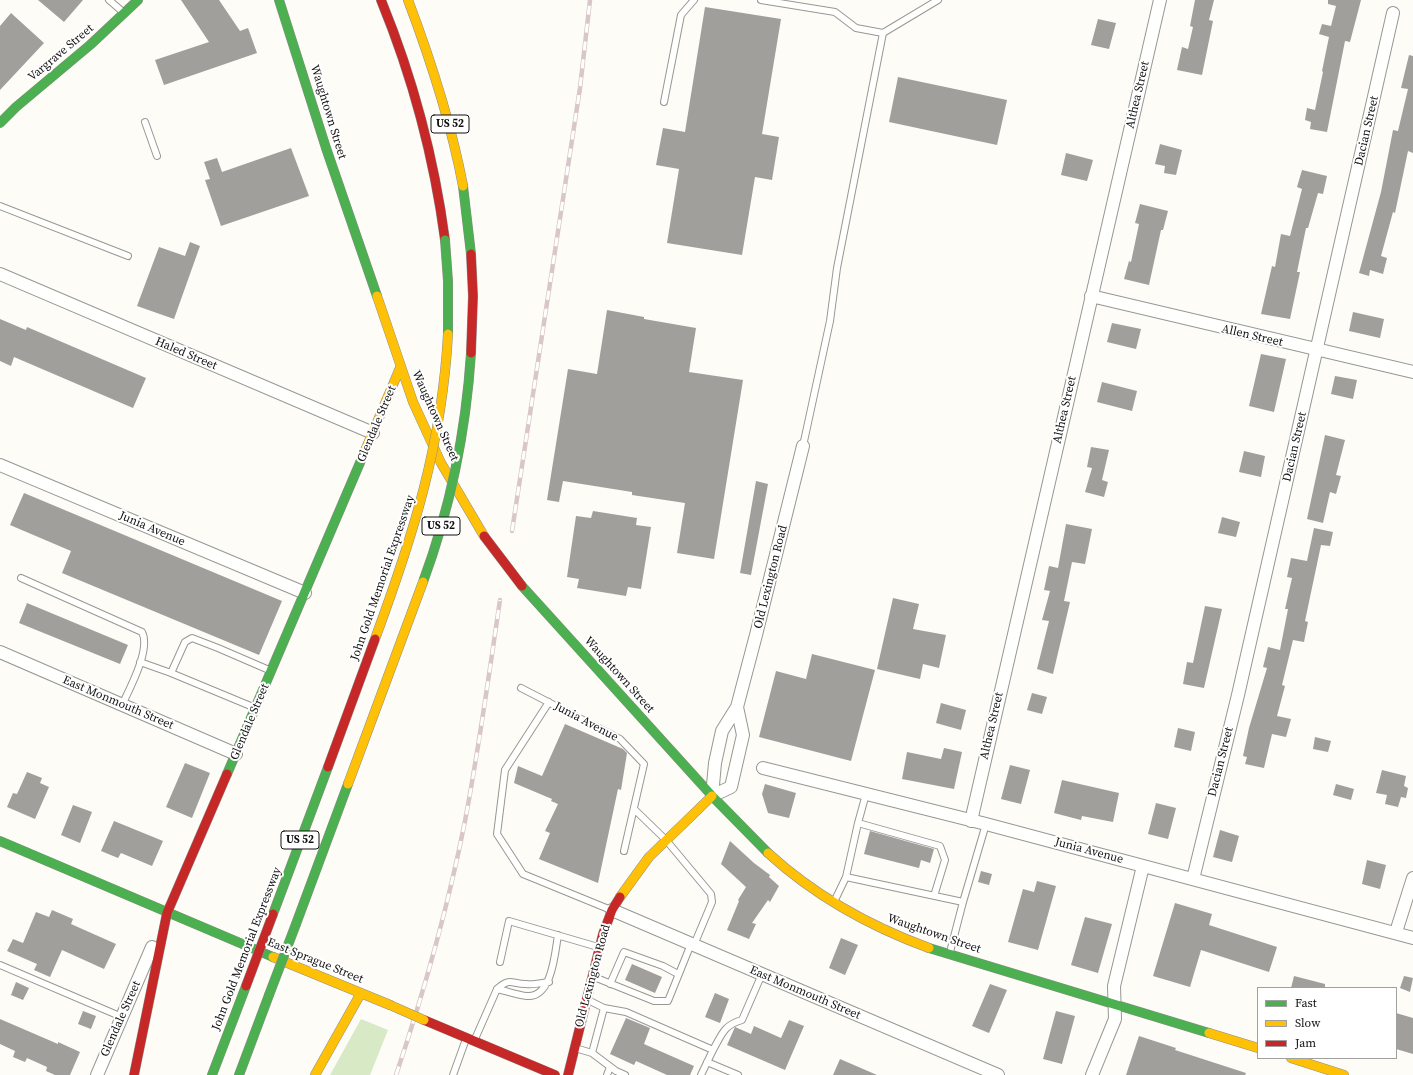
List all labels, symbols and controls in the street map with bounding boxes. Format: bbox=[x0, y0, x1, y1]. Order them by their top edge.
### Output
street label: Vargrave Street bbox=[25, 21, 97, 85]
street label: Althea Street bbox=[1123, 60, 1153, 130]
street label: Waughtown Street bbox=[307, 63, 349, 161]
street label: Dacian Street bbox=[1352, 95, 1382, 167]
road number: US 52 bbox=[431, 115, 469, 133]
street label: Allen Street bbox=[1220, 322, 1284, 350]
street label: Haled Street bbox=[153, 335, 219, 373]
street label: Waughtown Street bbox=[409, 368, 461, 464]
street label: Althea Street bbox=[1050, 375, 1080, 445]
street label: Glendale Street bbox=[354, 384, 400, 464]
street label: Dacian Street bbox=[1280, 411, 1310, 483]
street label: John Gold Memorial Expressway bbox=[348, 493, 418, 663]
street label: Junia Avenue bbox=[117, 509, 187, 549]
road number: US 52 bbox=[422, 517, 460, 535]
street label: Old Lexington Road bbox=[751, 524, 791, 630]
street label: Waughtown Street bbox=[581, 634, 657, 716]
street label: East Monmouth Street bbox=[60, 673, 176, 733]
street label: Glendale Street bbox=[227, 682, 273, 762]
street label: Althea Street bbox=[977, 691, 1007, 761]
street label: Junia Avenue bbox=[552, 699, 620, 745]
street label: Dacian Street bbox=[1205, 726, 1237, 798]
road number: US 52 bbox=[281, 831, 319, 849]
street label: Junia Avenue bbox=[1053, 835, 1125, 867]
street label: John Gold Memorial Expressway bbox=[209, 865, 285, 1033]
street label: Waughtown Street bbox=[885, 911, 983, 957]
street label: Old Lexington Road bbox=[572, 923, 614, 1029]
street label: East Sprague Street bbox=[265, 935, 365, 987]
street label: East Monmouth Street bbox=[747, 963, 863, 1023]
street label: Glendale Street bbox=[98, 979, 144, 1059]
legend bbox=[1257, 987, 1397, 1059]
text: Fast bbox=[1295, 995, 1317, 1011]
text: Slow bbox=[1295, 1015, 1320, 1031]
text: Jam bbox=[1295, 1035, 1316, 1051]

